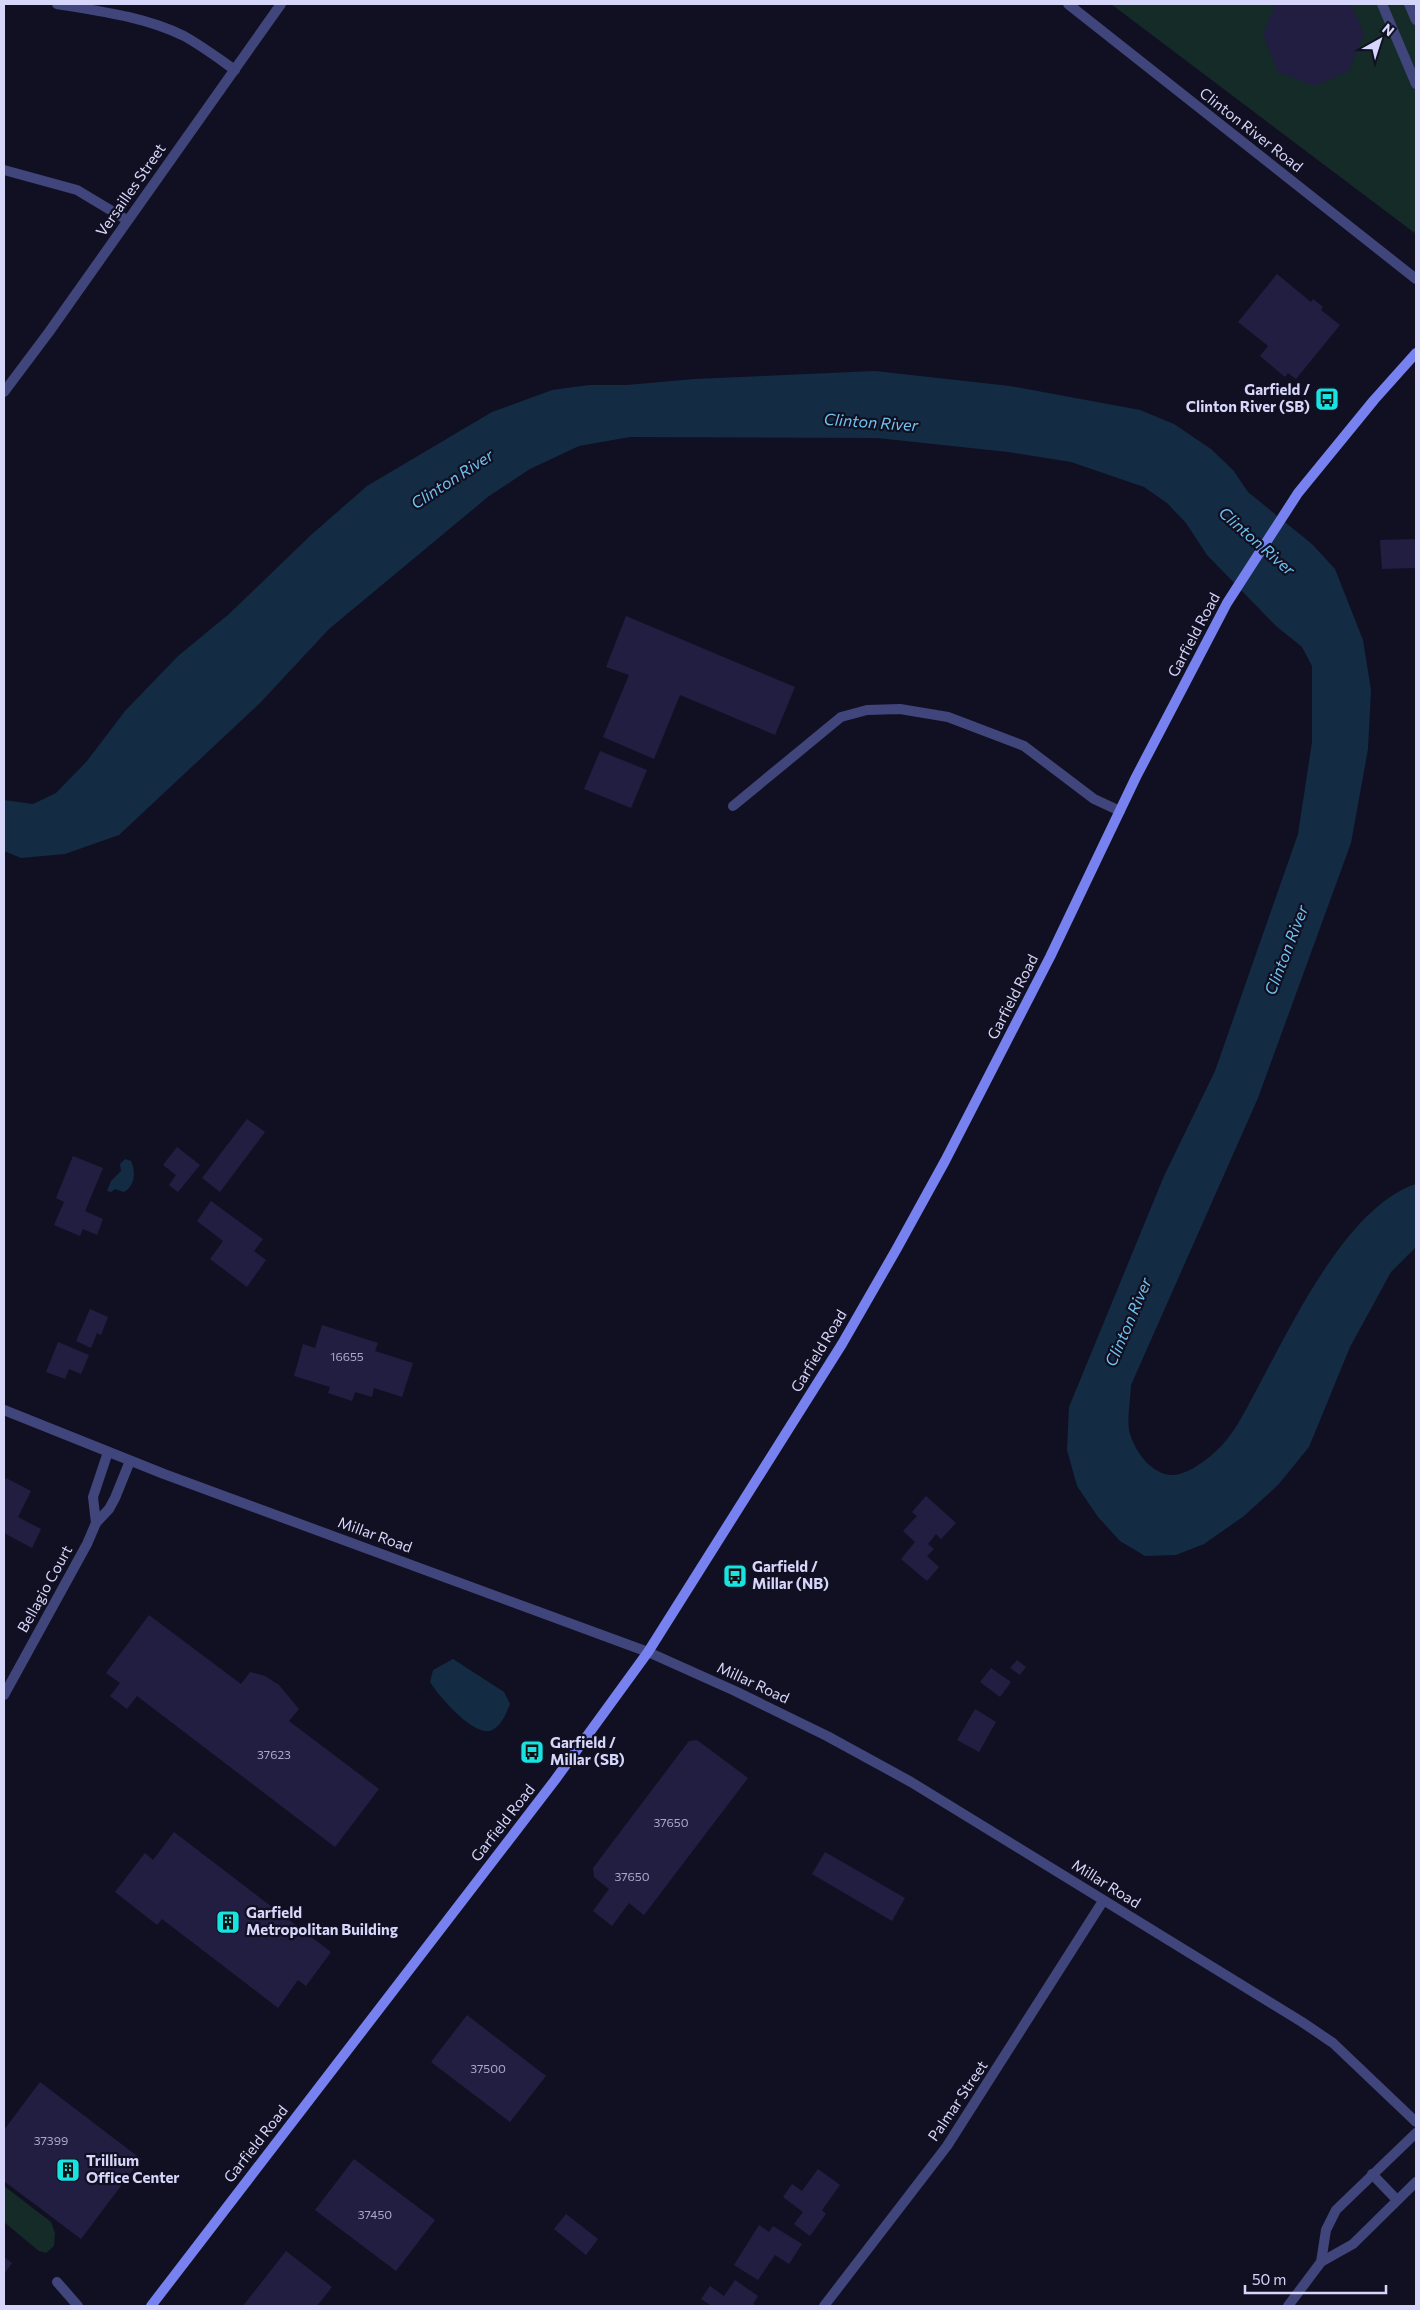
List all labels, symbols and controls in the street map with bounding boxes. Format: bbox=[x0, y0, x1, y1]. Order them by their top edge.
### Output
north arrow bbox=[1355, 15, 1405, 65]
text: N bbox=[1379, 20, 1398, 39]
street label: Clinton River Road bbox=[1196, 83, 1307, 175]
street label: Versailles Street bbox=[92, 140, 169, 239]
place label: Garfield / Clinton River (SB) bbox=[1186, 380, 1310, 415]
bus stop icon: Garfield / Clinton River (SB) bbox=[1314, 386, 1340, 412]
water label: Clinton River bbox=[823, 409, 919, 434]
water label: Clinton River bbox=[407, 445, 497, 512]
water label: Clinton River bbox=[1216, 503, 1300, 579]
street label: Garfield Road bbox=[1163, 589, 1223, 680]
water label: Clinton River bbox=[1260, 902, 1312, 997]
street label: Garfield Road bbox=[983, 951, 1041, 1042]
water label: Clinton River bbox=[1100, 1274, 1155, 1369]
street label: Garfield Road bbox=[787, 1306, 850, 1395]
house number: 16655 bbox=[330, 1349, 364, 1363]
street label: Millar Road bbox=[336, 1512, 415, 1556]
street label: Bellagio Court bbox=[13, 1542, 75, 1635]
place label: Garfield / Millar (NB) bbox=[752, 1557, 829, 1592]
bus stop icon: Garfield / Millar (NB) bbox=[722, 1563, 748, 1589]
street label: Millar Road bbox=[714, 1658, 792, 1707]
place label: Garfield / Millar (SB) bbox=[550, 1733, 625, 1768]
bus stop icon: Garfield / Millar (SB) bbox=[519, 1739, 545, 1765]
house number: 37623 bbox=[257, 1747, 291, 1761]
street label: Garfield Road bbox=[467, 1780, 538, 1865]
house number: 37650 bbox=[653, 1815, 689, 1829]
street label: Millar Road bbox=[1069, 1855, 1144, 1911]
house number: 37650 bbox=[614, 1869, 650, 1883]
place label: Garfield Metropolitan Building bbox=[246, 1903, 398, 1938]
building icon: Garfield Metropolitan Building bbox=[215, 1909, 241, 1935]
street label: Palmar Street bbox=[924, 2057, 991, 2144]
house number: 37500 bbox=[470, 2061, 506, 2075]
street label: Garfield Road bbox=[220, 2101, 291, 2186]
house number: 37399 bbox=[34, 2133, 68, 2147]
place label: Trillium Office Center bbox=[86, 2151, 180, 2186]
building icon: Trillium Office Center bbox=[55, 2157, 81, 2183]
house number: 37450 bbox=[358, 2207, 392, 2221]
scale bar bbox=[1245, 2262, 1386, 2294]
text: 50 m bbox=[1252, 2270, 1286, 2288]

